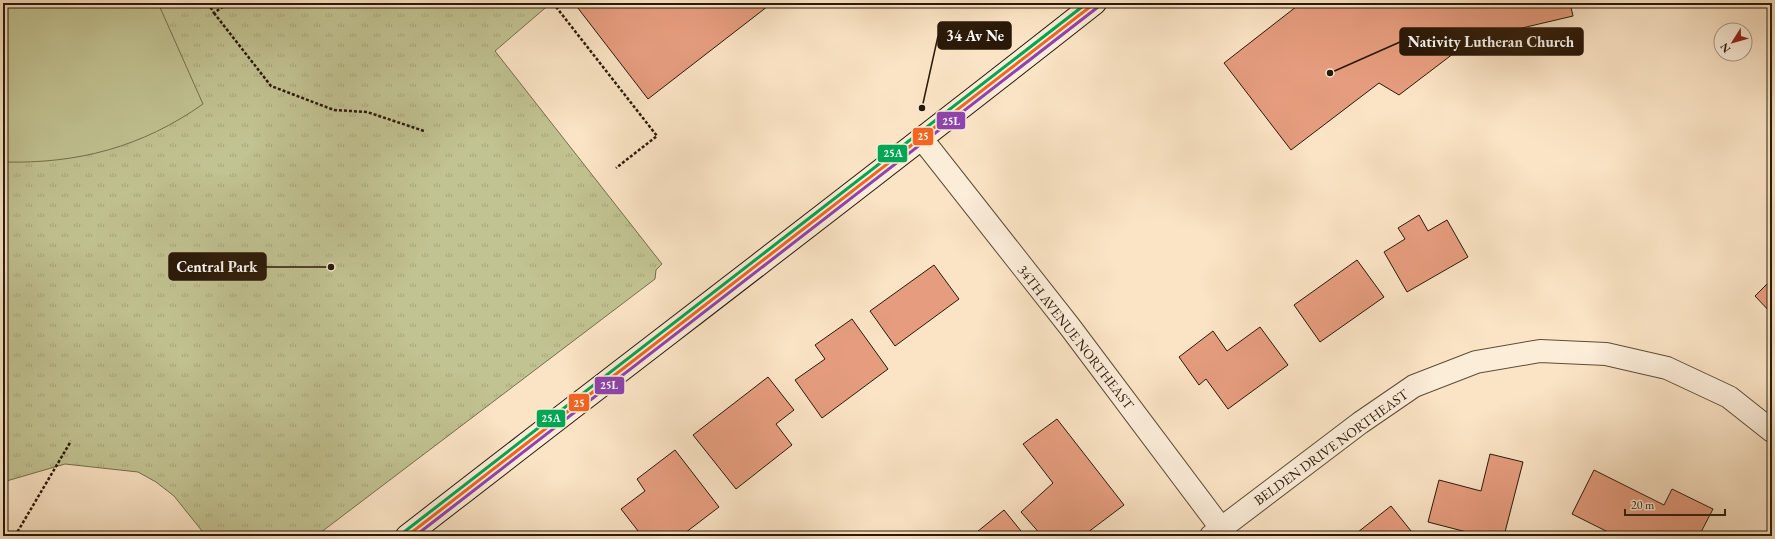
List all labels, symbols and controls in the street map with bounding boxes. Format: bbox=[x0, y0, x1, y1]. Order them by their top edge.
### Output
callout: 34 Av Ne bbox=[938, 22, 1011, 49]
north arrow bbox=[1713, 22, 1753, 62]
text: 34 Av Ne bbox=[946, 26, 1004, 45]
callout: Nativity Lutheran Church bbox=[1400, 28, 1583, 55]
text: Nativity Lutheran Church bbox=[1408, 32, 1575, 51]
text: N bbox=[1717, 40, 1733, 56]
line badge: 25L bbox=[936, 111, 966, 130]
text: 25L bbox=[942, 114, 961, 128]
line badge: 25 bbox=[912, 127, 934, 146]
text: 25 bbox=[917, 129, 929, 143]
line badge: 25A bbox=[877, 144, 908, 163]
text: 25A bbox=[883, 146, 903, 160]
callout: Central Park bbox=[169, 253, 266, 280]
text: Central Park bbox=[176, 257, 258, 276]
street label: 34TH AVENUE NORTHEAST bbox=[1014, 261, 1138, 413]
line badge: 25L bbox=[594, 376, 625, 395]
text: 25L bbox=[600, 378, 619, 392]
street label: BELDEN DRIVE NORTHEAST bbox=[1250, 385, 1412, 509]
line badge: 25 bbox=[568, 393, 590, 412]
text: 25 bbox=[573, 396, 585, 410]
line badge: 25A bbox=[536, 409, 566, 428]
text: 25A bbox=[541, 411, 561, 425]
scale bar bbox=[1625, 491, 1725, 517]
text: 20 m bbox=[1631, 497, 1655, 513]

